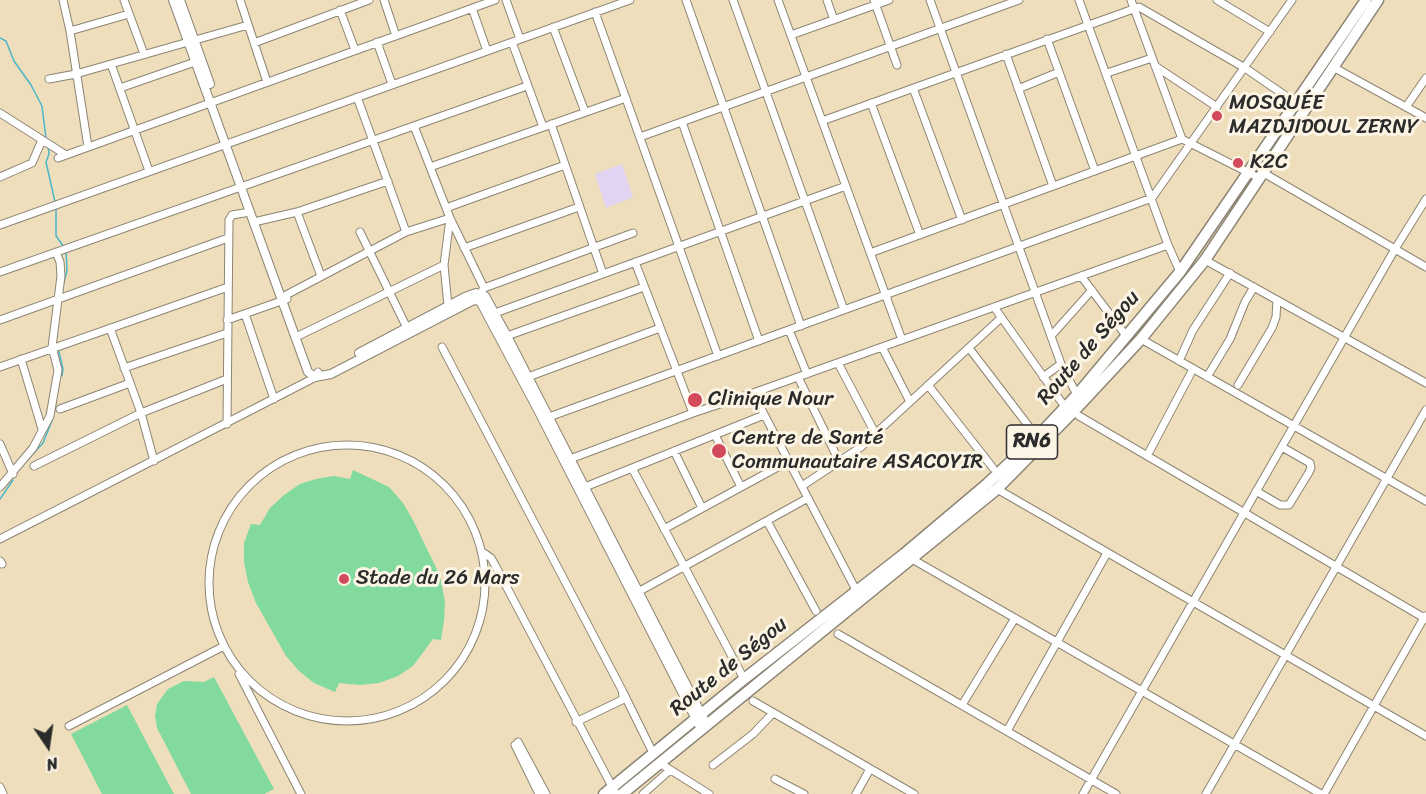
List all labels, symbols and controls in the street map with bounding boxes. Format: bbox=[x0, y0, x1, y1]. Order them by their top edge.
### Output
place label: MOSQUÉE MAZDJIDOUL ZERNY bbox=[1229, 91, 1418, 141]
marker: MOSQUÉE MAZDJIDOUL ZERNY bbox=[1210, 109, 1224, 123]
place label: K2C bbox=[1250, 150, 1288, 176]
marker: K2C bbox=[1231, 156, 1245, 170]
street label: Route de Ségou bbox=[1032, 286, 1146, 410]
place label: Clinique Nour bbox=[708, 387, 833, 413]
marker: Clinique Nour bbox=[686, 391, 704, 409]
road number: RN6 bbox=[1006, 425, 1058, 459]
place label: Centre de Santé Communautaire ASACOYIR bbox=[732, 426, 983, 476]
marker: Centre de Santé Communautaire ASACOYIR bbox=[710, 442, 728, 460]
place label: Stade du 26 Mars bbox=[356, 566, 519, 592]
marker: Stade du 26 Mars bbox=[337, 572, 351, 586]
street label: Route de Ségou bbox=[665, 612, 793, 722]
north arrow bbox=[18, 716, 78, 776]
text: N bbox=[43, 749, 61, 779]

